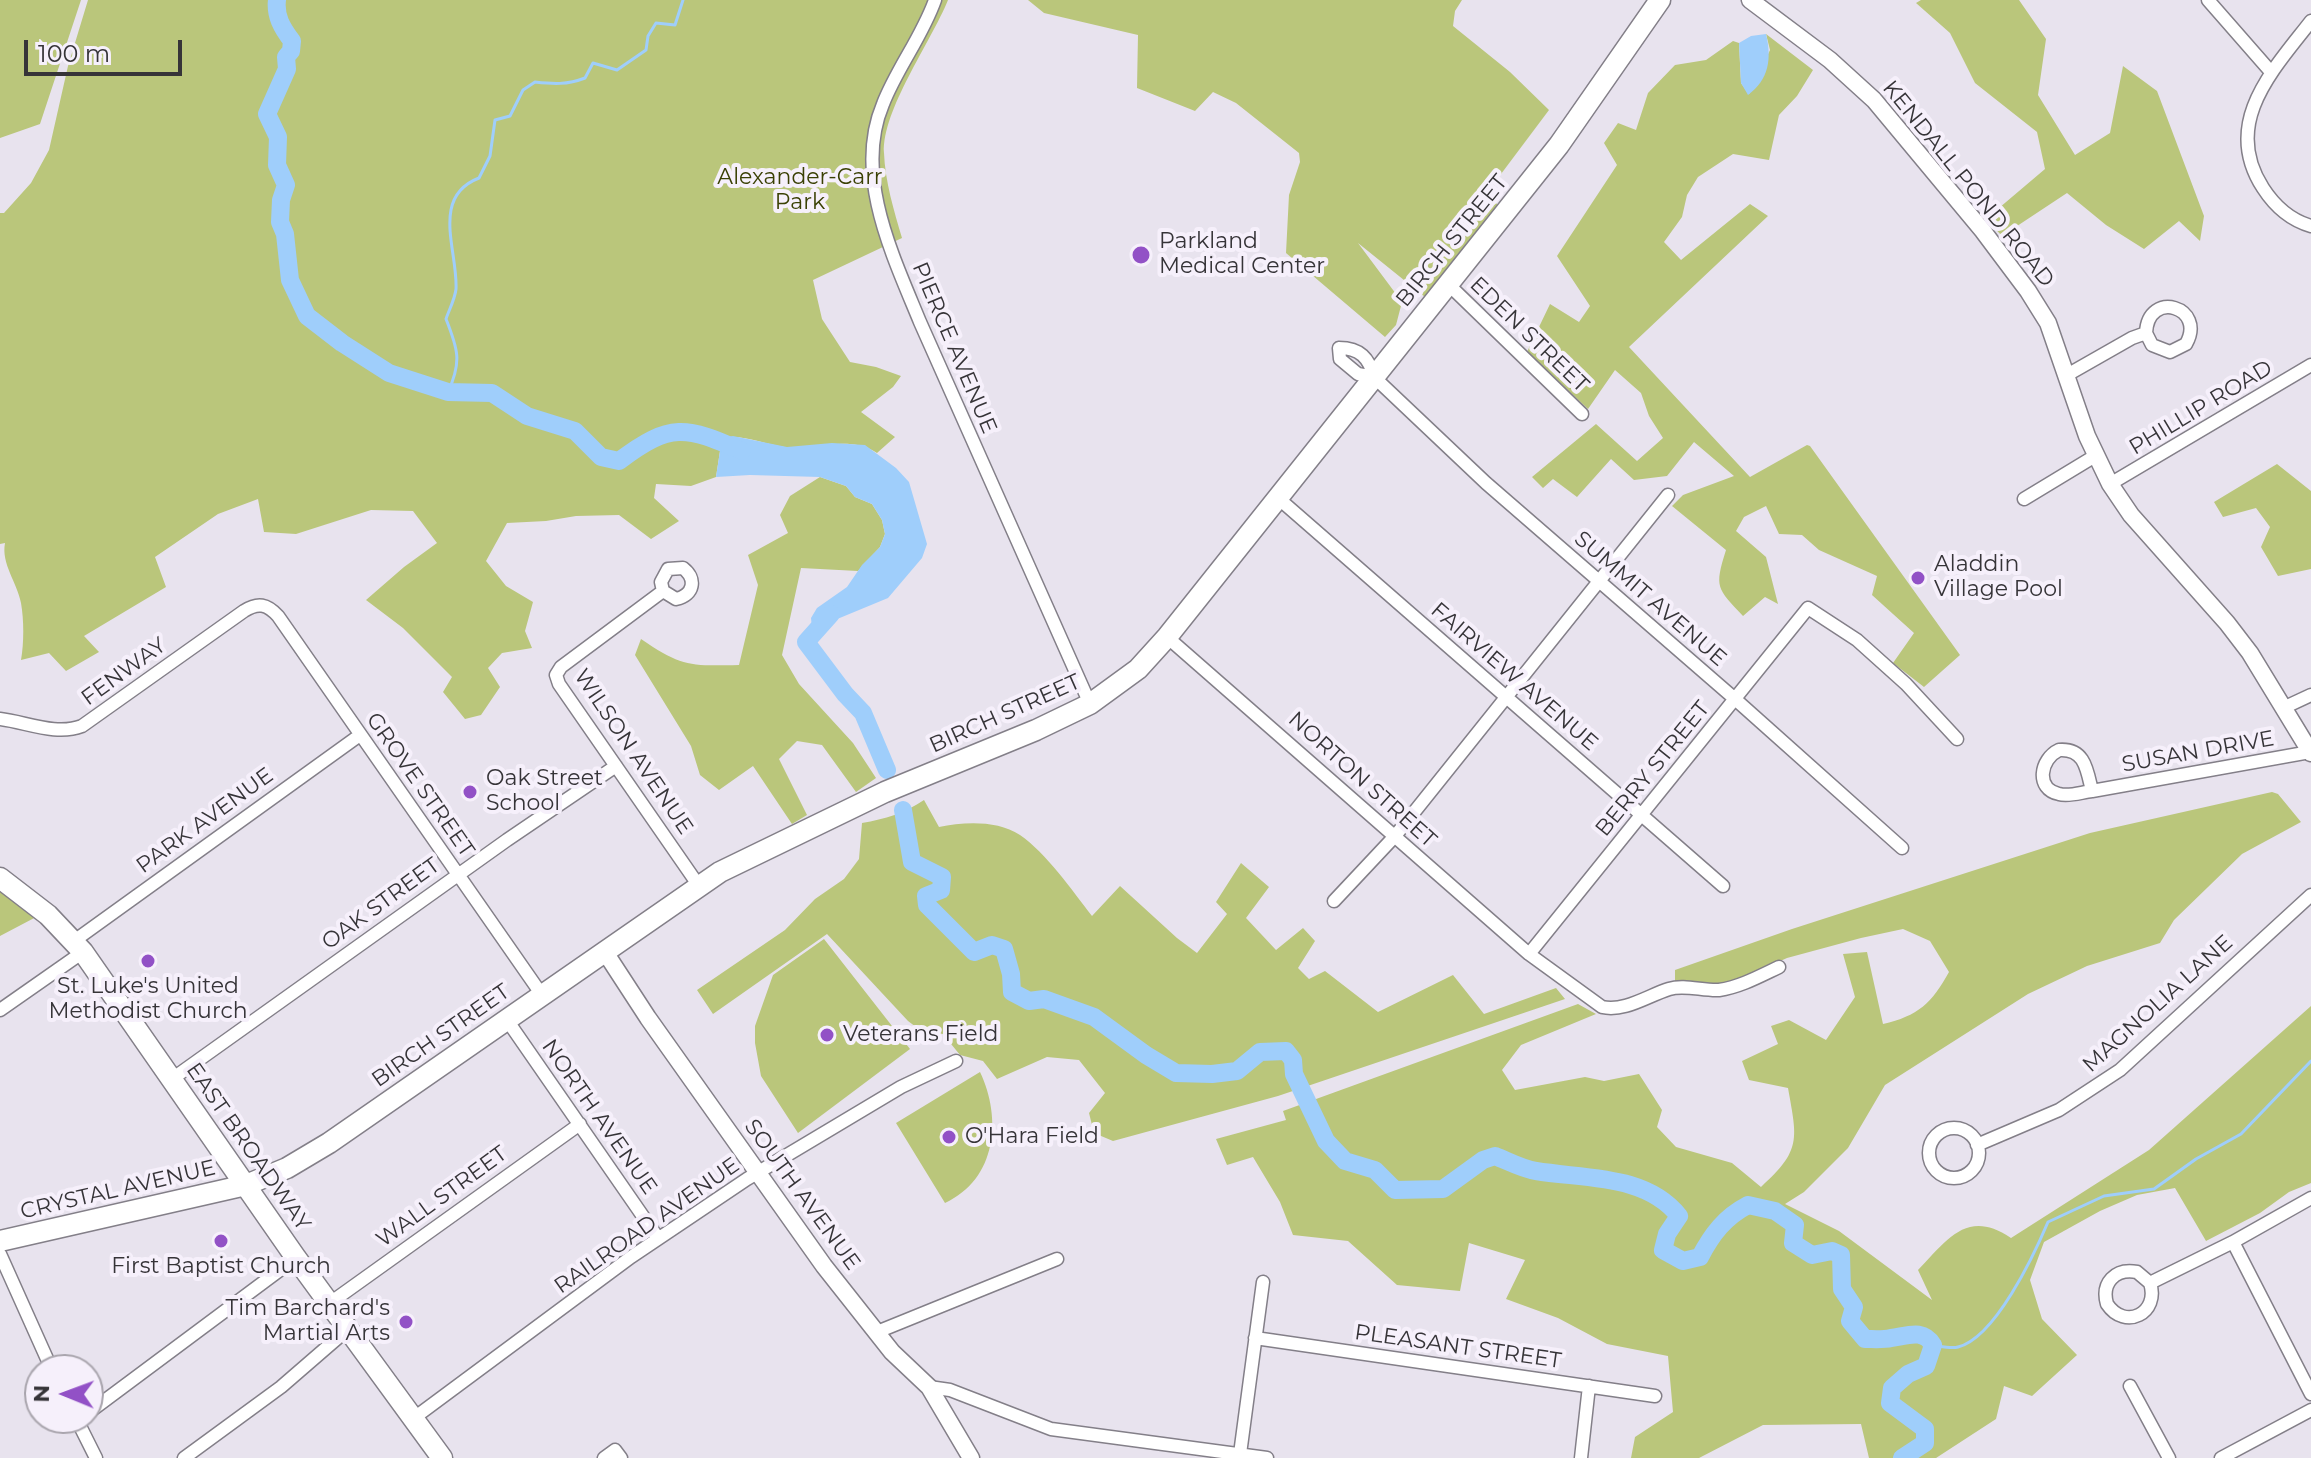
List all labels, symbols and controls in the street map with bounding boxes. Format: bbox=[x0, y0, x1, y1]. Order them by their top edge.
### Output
scale bar bbox=[28, 24, 186, 74]
text: 100 m bbox=[38, 39, 110, 68]
street label: KENDALL POND ROAD bbox=[1877, 76, 2059, 292]
park label: Alexander-Carr Park bbox=[717, 165, 883, 216]
street label: BIRCH STREET bbox=[1391, 170, 1513, 312]
place label: Parkland Medical Center bbox=[1159, 229, 1325, 280]
marker: Parkland Medical Center bbox=[1130, 244, 1152, 266]
street label: PIERCE AVENUE bbox=[906, 258, 1002, 438]
street label: EDEN STREET bbox=[1464, 272, 1594, 398]
street label: PHILLIP ROAD bbox=[2125, 355, 2277, 461]
street label: SUMMIT AVENUE bbox=[1569, 526, 1731, 672]
place label: Aladdin Village Pool bbox=[1934, 552, 2063, 604]
marker: Aladdin Village Pool bbox=[1909, 569, 1927, 587]
street label: FAIRVIEW AVENUE bbox=[1425, 597, 1603, 757]
street label: FENWAY bbox=[76, 632, 172, 712]
street label: WILSON AVENUE bbox=[568, 664, 698, 840]
street label: BIRCH STREET bbox=[925, 669, 1085, 759]
street label: BERRY STREET bbox=[1590, 696, 1716, 842]
street label: NORTON STREET bbox=[1282, 706, 1442, 854]
street label: GROVE STREET bbox=[360, 708, 480, 862]
street label: SUSAN DRIVE bbox=[2120, 726, 2276, 778]
street label: PARK AVENUE bbox=[131, 763, 279, 879]
place label: Oak Street School bbox=[486, 766, 603, 818]
marker: Oak Street School bbox=[461, 783, 479, 801]
street label: OAK STREET bbox=[317, 852, 445, 956]
street label: MAGNOLIA LANE bbox=[2078, 930, 2238, 1078]
marker: St. Luke's United Methodist Church bbox=[139, 952, 157, 970]
place label: St. Luke's United Methodist Church bbox=[48, 974, 248, 1026]
street label: BIRCH STREET bbox=[367, 979, 515, 1093]
place label: Veterans Field bbox=[843, 1022, 998, 1048]
marker: Veterans Field bbox=[818, 1026, 836, 1044]
street label: NORTH AVENUE bbox=[536, 1034, 662, 1200]
street label: EAST BROADWAY bbox=[180, 1058, 316, 1236]
street label: SOUTH AVENUE bbox=[738, 1114, 866, 1276]
place label: O'Hara Field bbox=[965, 1124, 1099, 1150]
marker: O'Hara Field bbox=[940, 1128, 958, 1146]
street label: WALL STREET bbox=[372, 1141, 512, 1253]
street label: RAILROAD AVENUE bbox=[549, 1152, 745, 1300]
street label: CRYSTAL AVENUE bbox=[18, 1155, 218, 1225]
marker: First Baptist Church bbox=[212, 1232, 230, 1250]
place label: First Baptist Church bbox=[111, 1254, 331, 1280]
place label: Tim Barchard's Martial Arts bbox=[226, 1296, 390, 1348]
marker: Tim Barchard's Martial Arts bbox=[397, 1313, 415, 1331]
street label: PLEASANT STREET bbox=[1353, 1319, 1563, 1375]
north arrow bbox=[24, 1354, 104, 1434]
text: N bbox=[28, 1384, 55, 1403]

